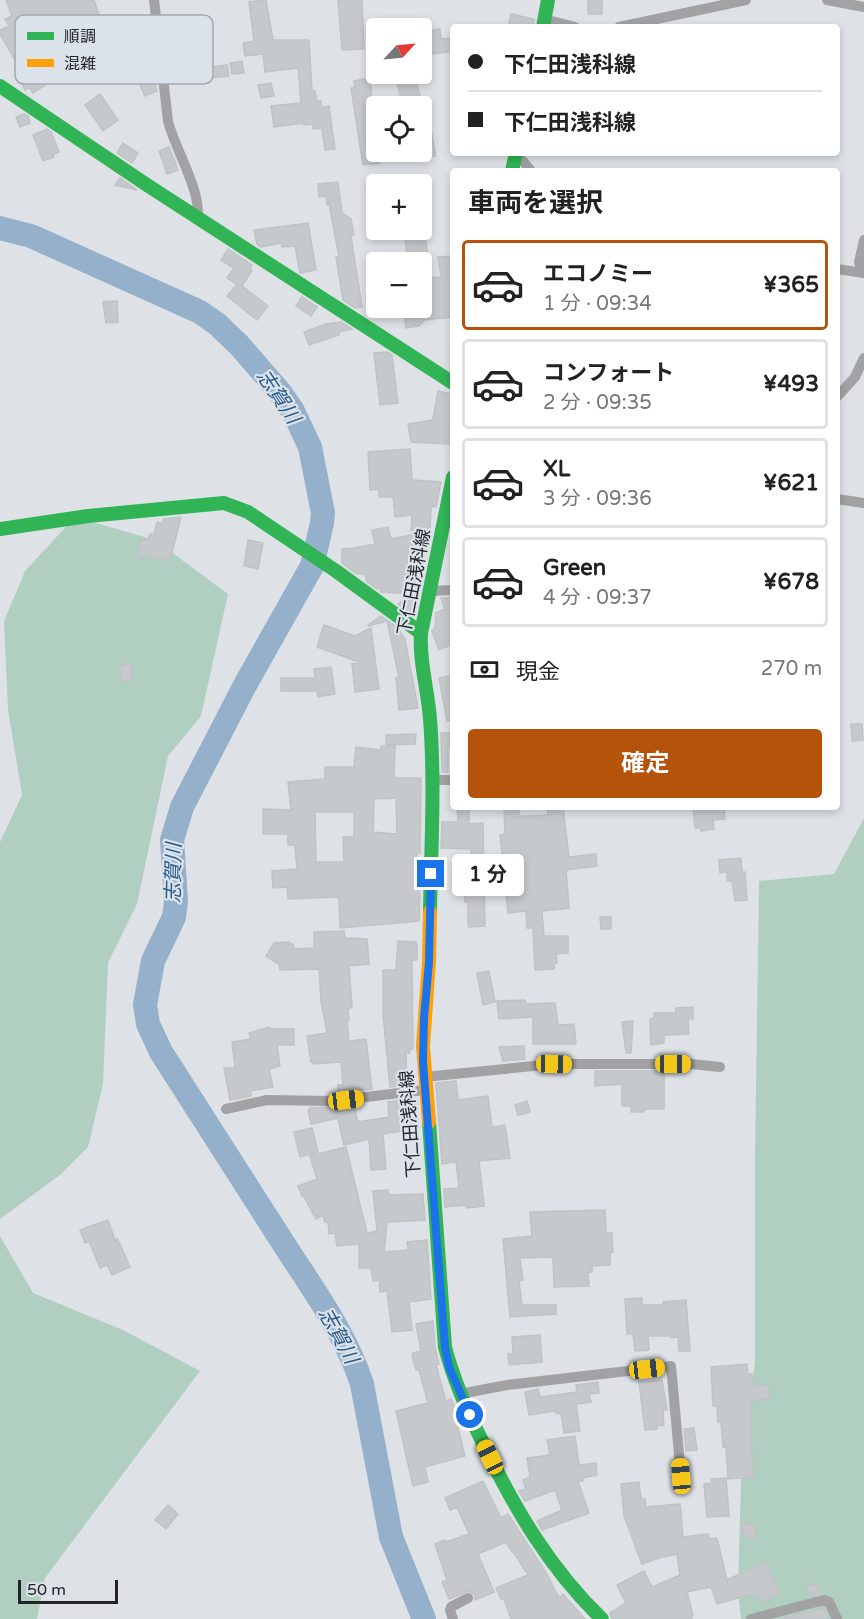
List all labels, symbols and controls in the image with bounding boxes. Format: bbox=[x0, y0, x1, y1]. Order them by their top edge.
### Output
legend bbox=[15, 15, 213, 84]
north arrow bbox=[366, 18, 432, 84]
map controls bbox=[366, 18, 432, 318]
text: 順調 bbox=[64, 27, 96, 47]
text: 下仁田浅科線 bbox=[504, 52, 636, 78]
text: 混雑 bbox=[64, 54, 96, 74]
button: locate bbox=[366, 96, 432, 162]
text: 下仁田浅科線 bbox=[504, 110, 636, 136]
button: + bbox=[366, 174, 432, 240]
text: 車両を選択 bbox=[468, 187, 603, 220]
button: − bbox=[366, 252, 432, 318]
icon: car bbox=[471, 258, 525, 312]
text: エコノミー bbox=[543, 261, 653, 287]
text: ¥365 bbox=[763, 272, 819, 298]
text: 1 分 · 09:34 bbox=[543, 292, 652, 316]
icon: car bbox=[471, 357, 525, 411]
text: コンフォート bbox=[543, 360, 674, 386]
water label: 志賀川 bbox=[251, 365, 306, 430]
text: ¥493 bbox=[763, 371, 819, 397]
text: 2 分 · 09:35 bbox=[543, 391, 652, 415]
icon: car bbox=[471, 456, 525, 510]
text: XL bbox=[543, 456, 570, 482]
text: ¥621 bbox=[763, 470, 819, 496]
text: 3 分 · 09:36 bbox=[543, 487, 652, 511]
street label: 下仁田浅科線 bbox=[393, 527, 435, 637]
icon: car bbox=[471, 555, 525, 609]
text: Green bbox=[543, 555, 606, 581]
text: ¥678 bbox=[763, 569, 819, 595]
text: 4 分 · 09:37 bbox=[543, 586, 652, 610]
icon: cash bbox=[468, 653, 501, 686]
text: 270 m bbox=[761, 657, 822, 681]
text: 現金 bbox=[516, 659, 560, 685]
button: 確定 bbox=[468, 729, 822, 798]
water label: 志賀川 bbox=[161, 841, 187, 903]
callout: 1 分 bbox=[452, 853, 524, 895]
route end bbox=[417, 860, 444, 887]
text: 1 分 bbox=[469, 863, 507, 887]
car bbox=[536, 1055, 572, 1073]
car bbox=[655, 1055, 691, 1073]
street label: 下仁田浅科線 bbox=[395, 1069, 425, 1179]
car bbox=[327, 1089, 365, 1111]
water label: 志賀川 bbox=[313, 1304, 364, 1370]
car bbox=[628, 1358, 666, 1380]
route start bbox=[456, 1401, 483, 1428]
car bbox=[474, 1437, 506, 1477]
car bbox=[670, 1457, 692, 1495]
scale bar bbox=[18, 1577, 118, 1604]
text: 50 m bbox=[27, 1580, 66, 1600]

